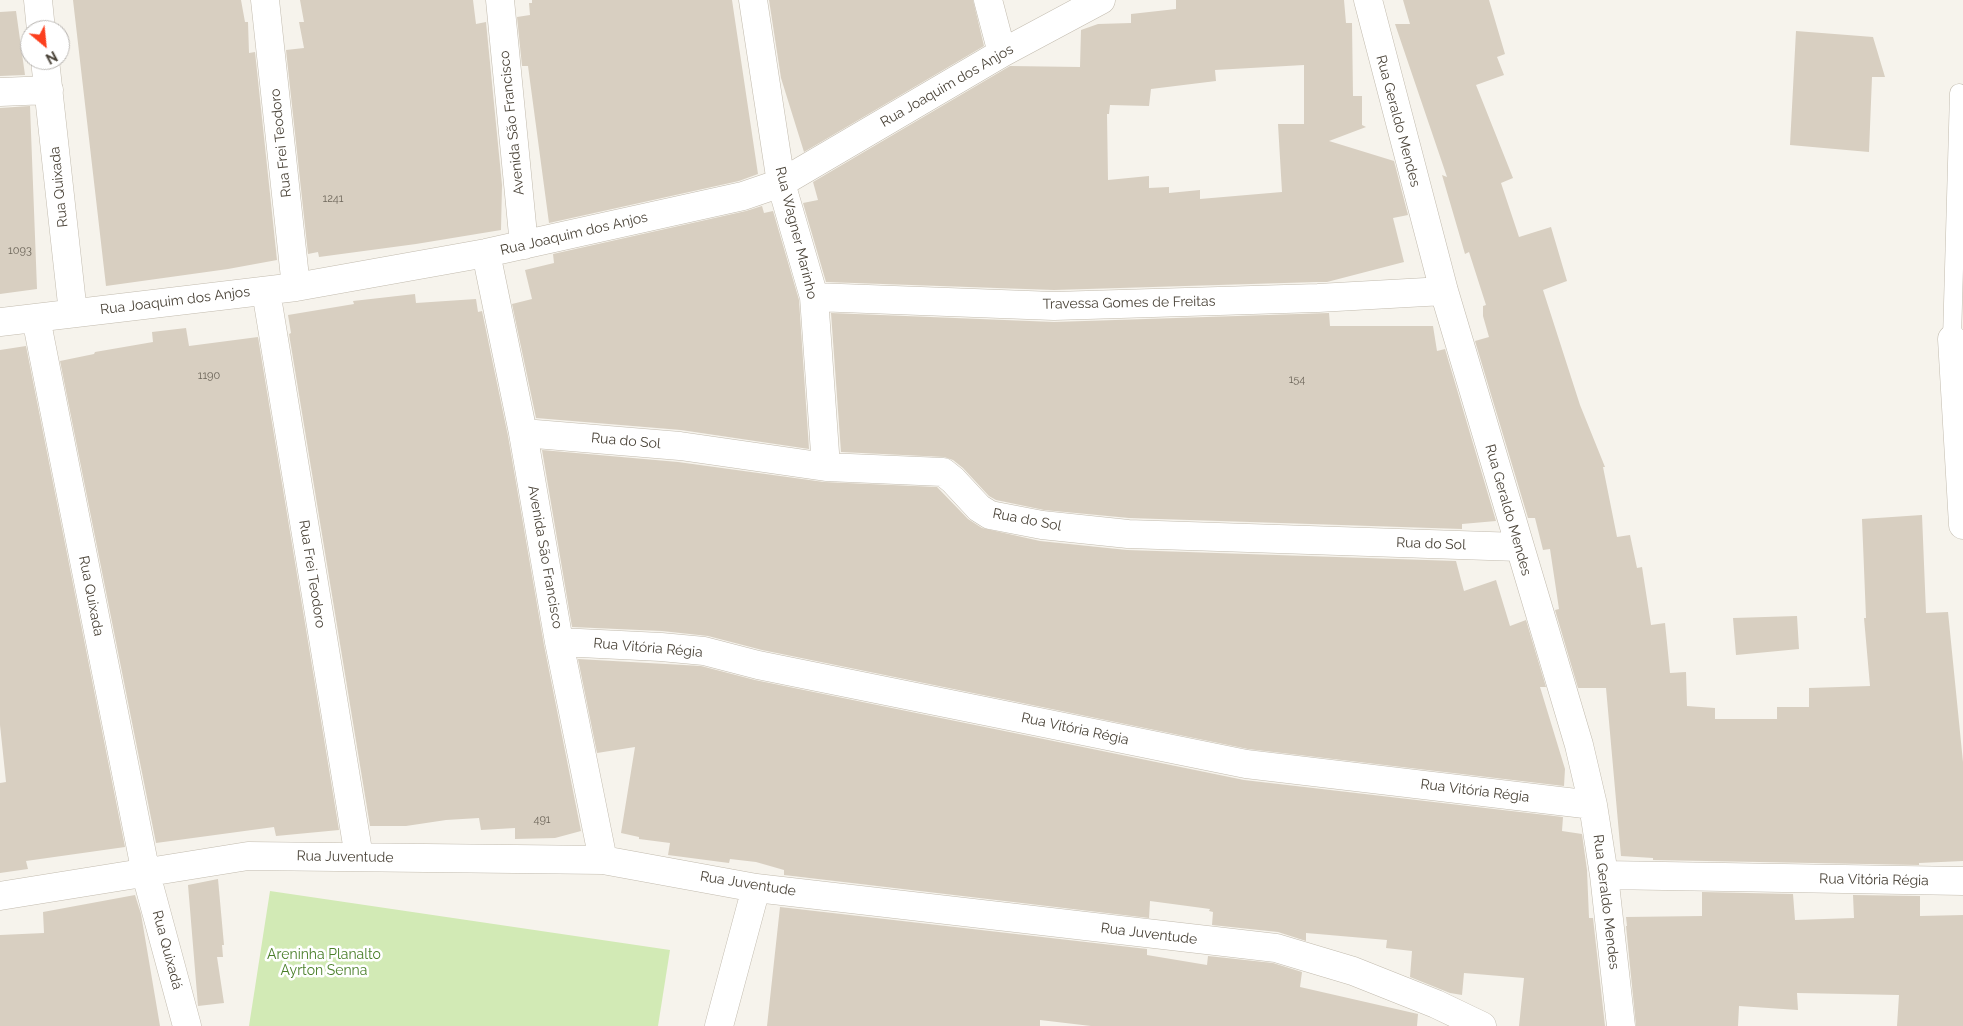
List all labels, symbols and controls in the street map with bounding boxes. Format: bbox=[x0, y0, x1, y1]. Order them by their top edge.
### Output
north arrow bbox=[20, 20, 70, 70]
street label: Rua Joaquim dos Anjos bbox=[878, 41, 1016, 131]
text: N bbox=[43, 48, 60, 67]
street label: Avenida São Francisco bbox=[496, 50, 528, 196]
street label: Rua Geraldo Mendes bbox=[1372, 53, 1424, 189]
street label: Rua Frei Teodoro bbox=[267, 88, 295, 198]
street label: Rua Quixada bbox=[46, 146, 72, 228]
street label: Rua Wagner Marinho bbox=[771, 165, 821, 301]
house number: 1241 bbox=[322, 192, 344, 206]
street label: Rua Joaquim dos Anjos bbox=[499, 209, 649, 259]
house number: 1093 bbox=[8, 244, 32, 258]
street label: Rua Joaquim dos Anjos bbox=[99, 283, 251, 319]
street label: Travessa Gomes de Freitas bbox=[1042, 293, 1216, 313]
house number: 1190 bbox=[198, 369, 220, 383]
house number: 154 bbox=[1289, 373, 1305, 387]
street label: Rua do Sol bbox=[591, 430, 661, 452]
street label: Rua Geraldo Mendes bbox=[1481, 442, 1535, 578]
street label: Avenida São Francisco bbox=[524, 484, 566, 630]
street label: Rua do Sol bbox=[991, 505, 1063, 535]
street label: Rua Frei Teodoro bbox=[295, 519, 329, 629]
street label: Rua do Sol bbox=[1396, 534, 1466, 554]
street label: Rua Quixada bbox=[75, 554, 107, 638]
street label: Rua Vitória Régia bbox=[593, 635, 703, 661]
street label: Rua Vitória Régia bbox=[1020, 709, 1130, 749]
street label: Rua Vitória Régia bbox=[1420, 776, 1530, 806]
house number: 491 bbox=[533, 813, 551, 827]
street label: Rua Geraldo Mendes bbox=[1589, 834, 1623, 970]
street label: Rua Juventude bbox=[296, 848, 394, 866]
street label: Rua Juventude bbox=[699, 868, 797, 900]
street label: Rua Vitória Régia bbox=[1819, 871, 1929, 889]
street label: Rua Quixadá bbox=[148, 909, 186, 991]
street label: Rua Juventude bbox=[1100, 920, 1198, 948]
park label: Areninha Planalto Ayrton Senna bbox=[267, 947, 381, 980]

